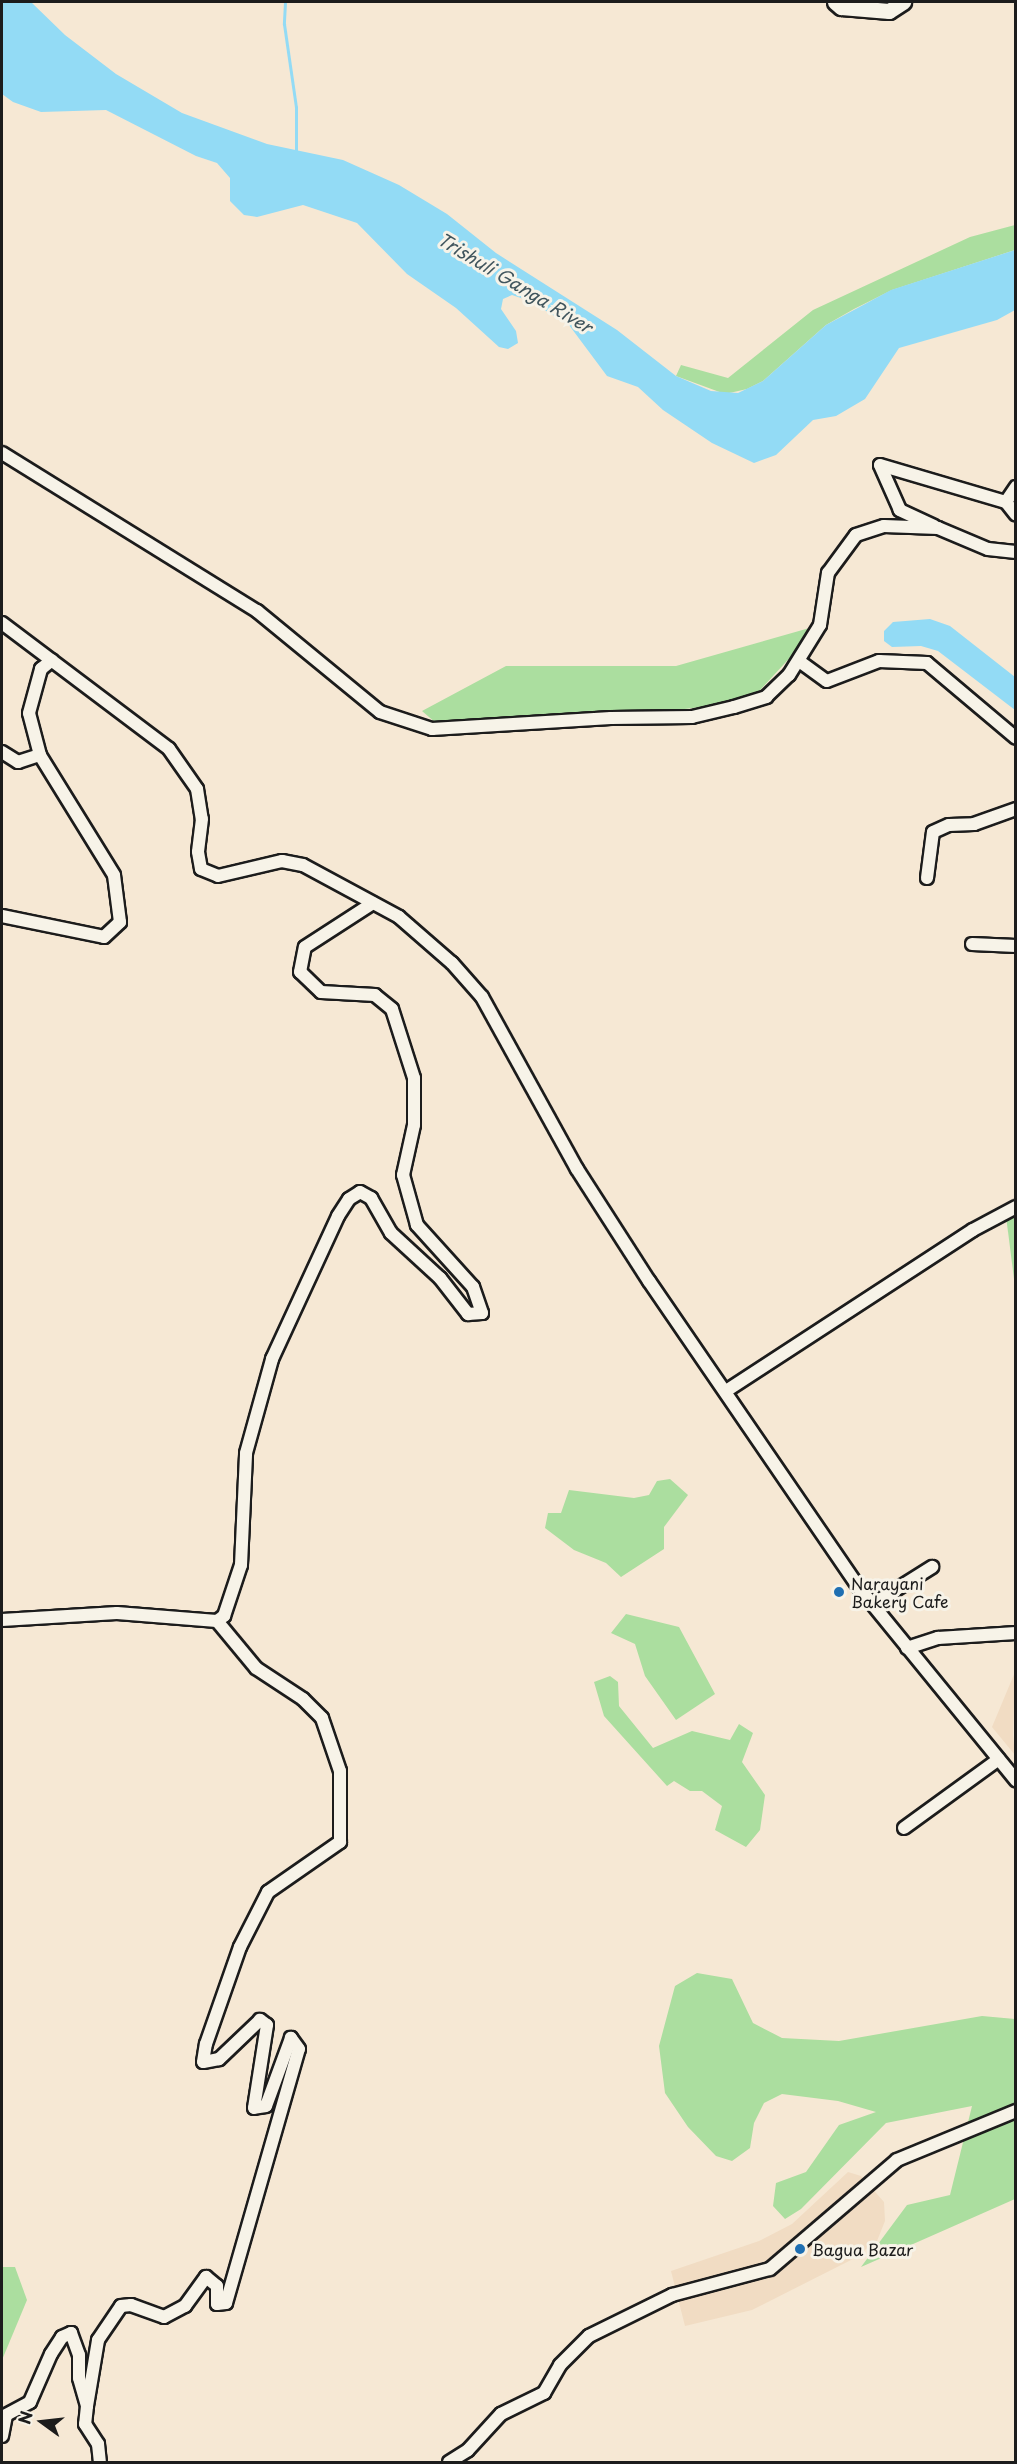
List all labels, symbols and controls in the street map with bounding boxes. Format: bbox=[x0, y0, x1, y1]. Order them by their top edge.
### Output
water label: Trishuli Ganga River bbox=[434, 228, 596, 338]
place label: Narayani Bakery Cafe bbox=[851, 1573, 948, 1611]
marker: Narayani Bakery Cafe bbox=[832, 1585, 846, 1599]
place label: Bagua Bazar bbox=[812, 2239, 913, 2259]
marker: Bagua Bazar bbox=[793, 2242, 807, 2256]
north arrow bbox=[12, 2392, 72, 2452]
text: N bbox=[11, 2408, 38, 2427]

